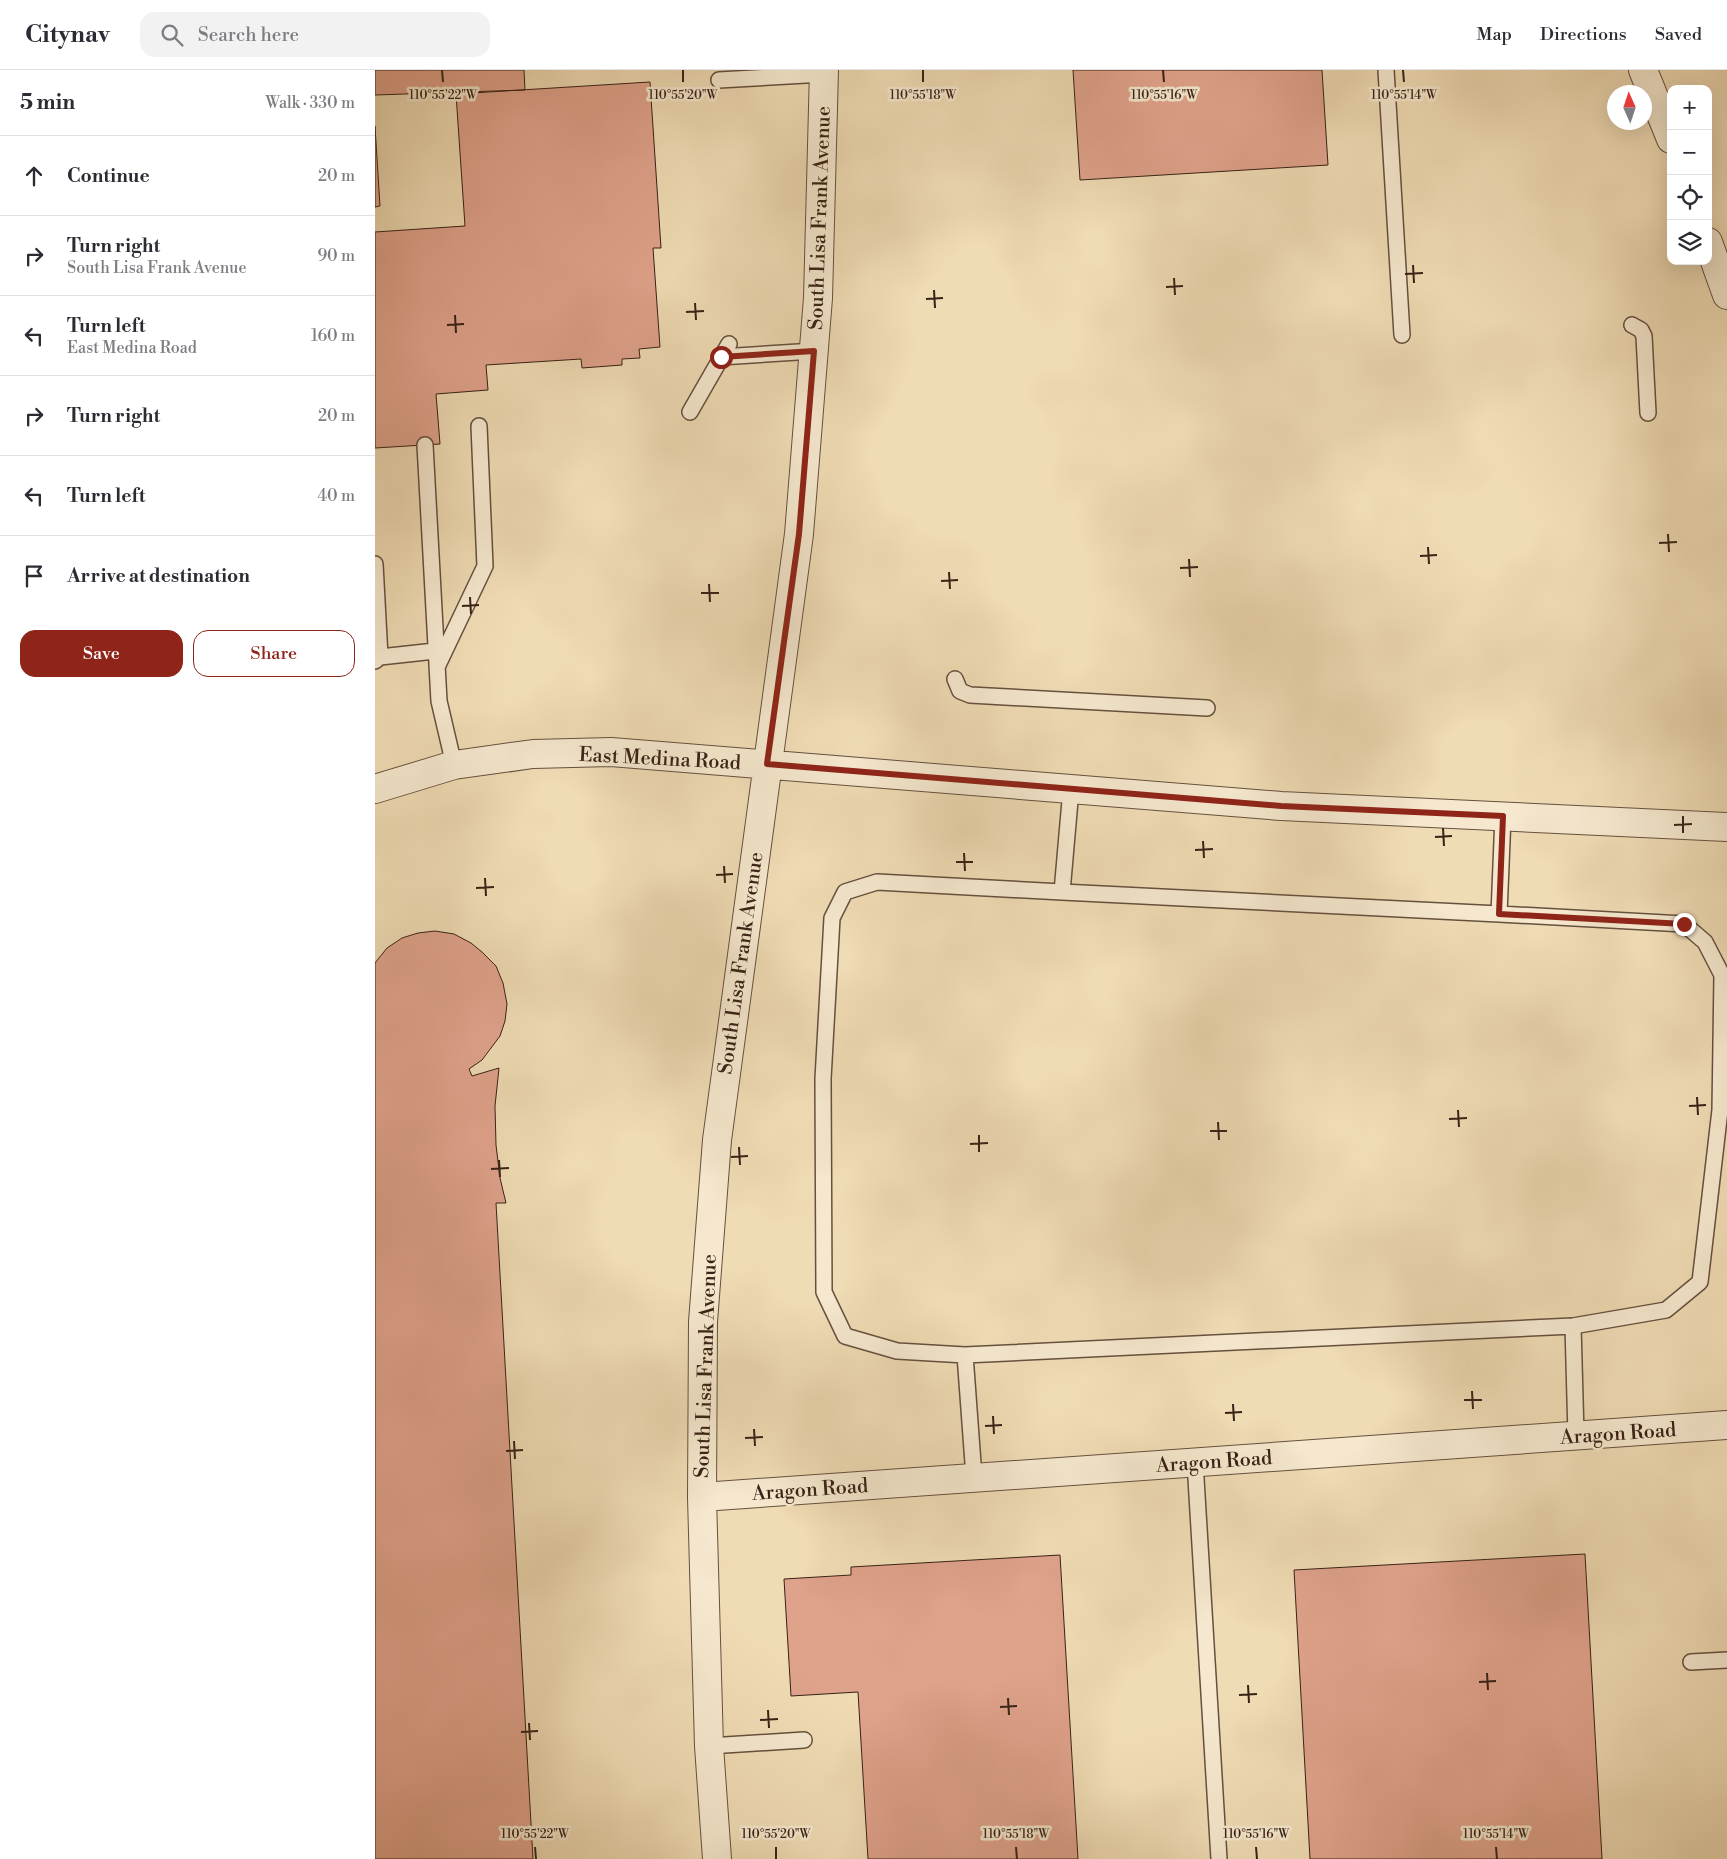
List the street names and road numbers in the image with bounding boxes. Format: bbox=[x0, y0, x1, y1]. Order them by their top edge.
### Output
street label: South Lisa Frank Avenue bbox=[804, 106, 837, 331]
street label: East Medina Road bbox=[578, 743, 742, 776]
street label: South Lisa Frank Avenue bbox=[713, 850, 769, 1076]
street label: South Lisa Frank Avenue bbox=[690, 1254, 723, 1479]
street label: Aragon Road bbox=[1558, 1418, 1678, 1451]
street label: Aragon Road bbox=[1154, 1446, 1274, 1479]
street label: Aragon Road bbox=[750, 1474, 870, 1507]

